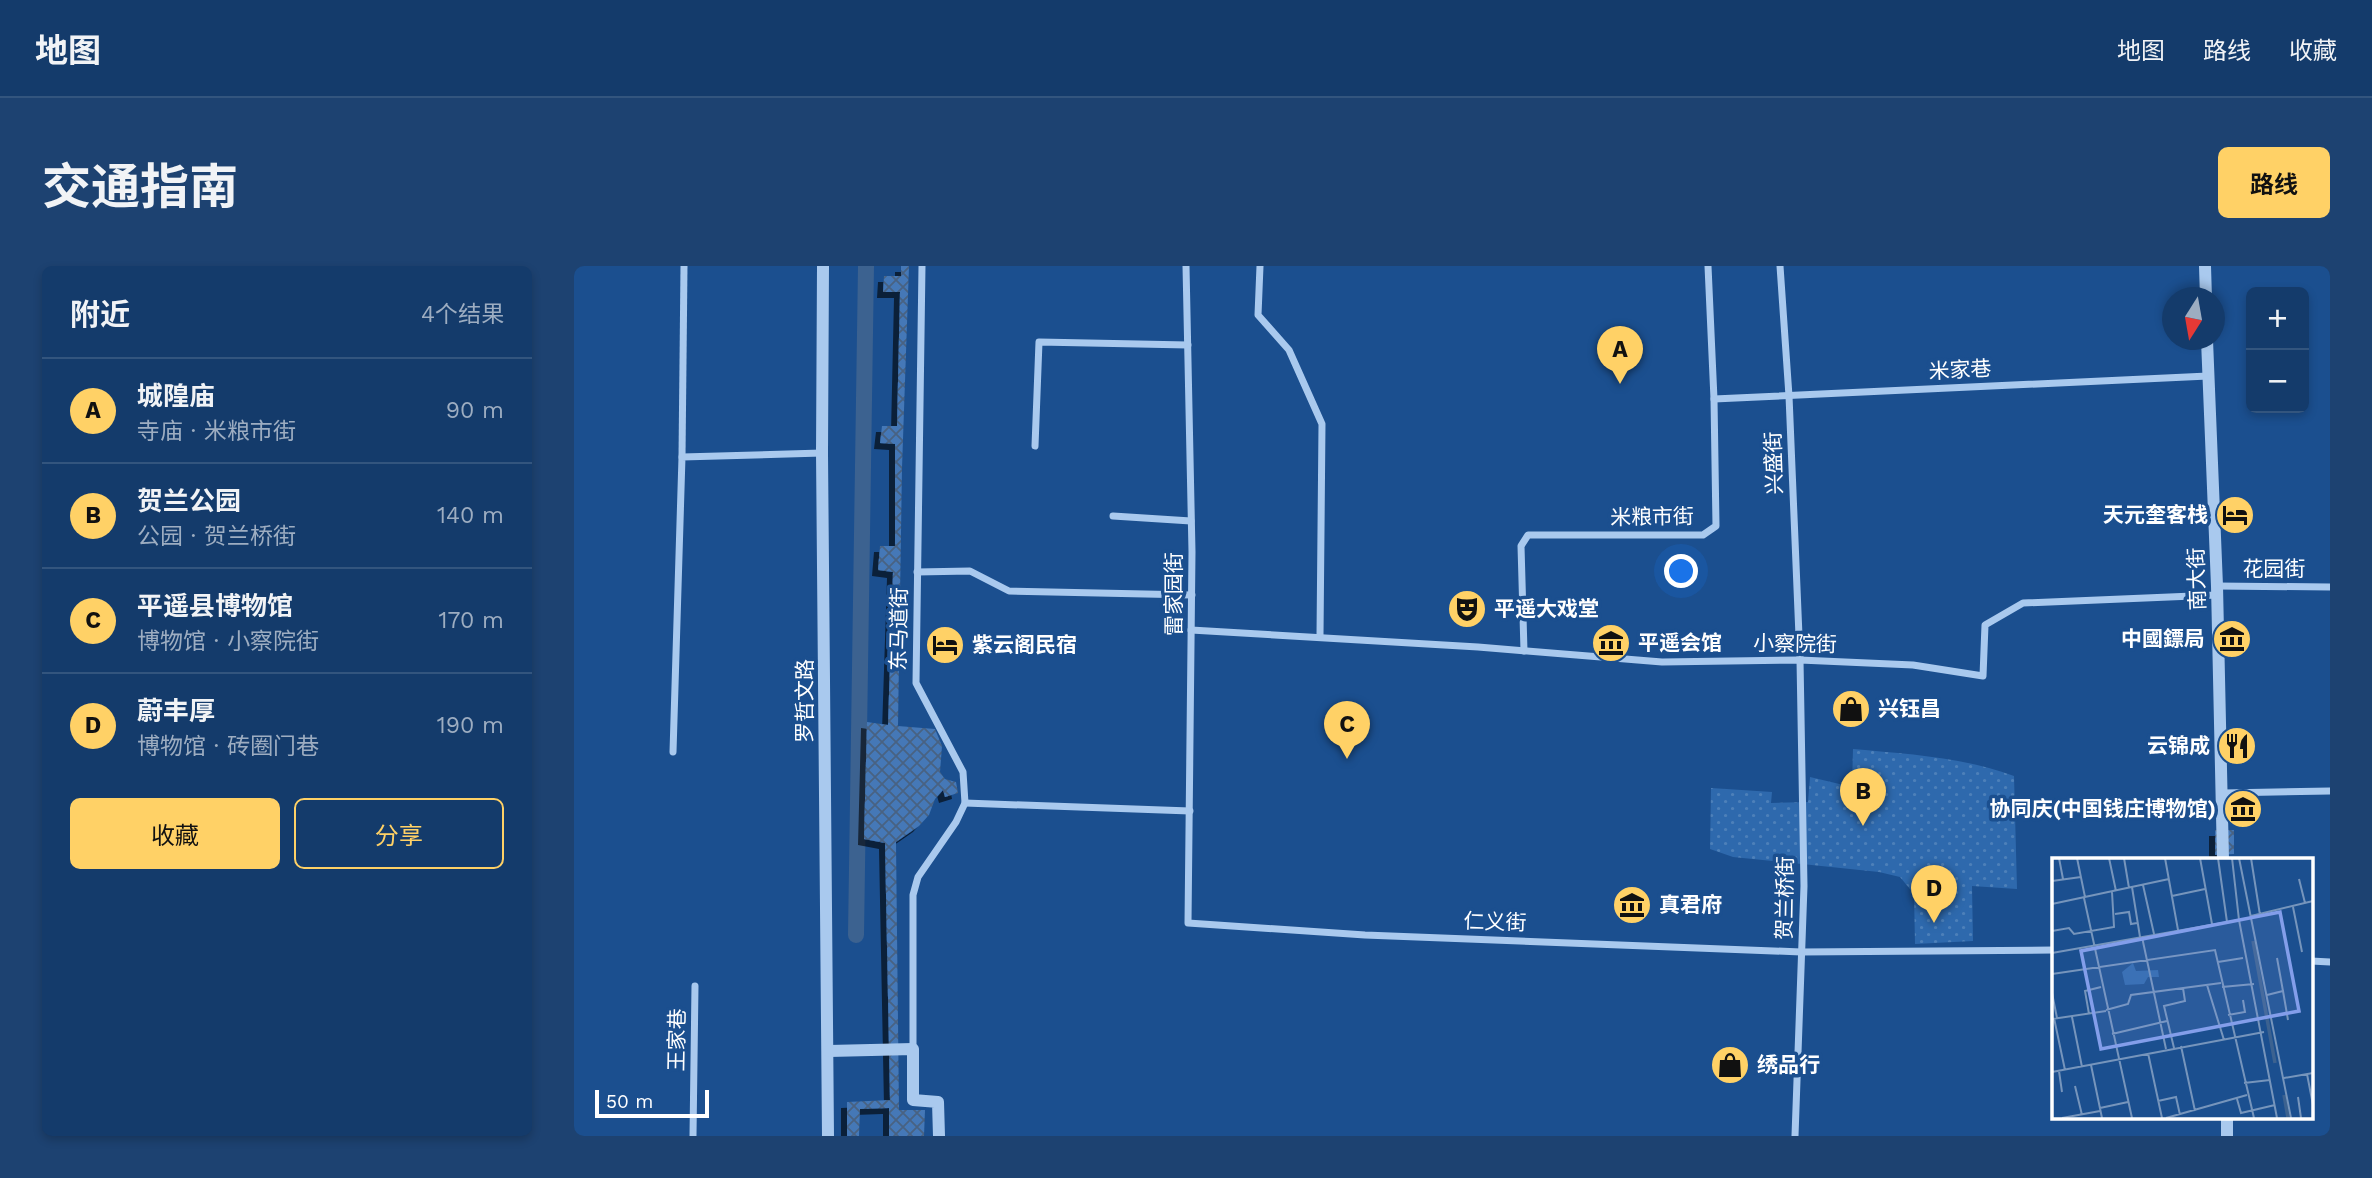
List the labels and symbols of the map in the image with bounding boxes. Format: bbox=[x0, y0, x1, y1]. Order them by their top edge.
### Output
north arrow bbox=[2162, 287, 2225, 350]
pin: A bbox=[1597, 326, 1643, 384]
street label: 米家巷 bbox=[1928, 355, 1992, 384]
street label: 兴盛街 bbox=[1760, 431, 1787, 495]
hotel icon: 天元奎客栈 bbox=[2214, 494, 2256, 536]
place label: 天元奎客栈 bbox=[2103, 502, 2208, 527]
street label: 米粮市街 bbox=[1610, 503, 1694, 530]
street label: 南大街 bbox=[2183, 547, 2210, 611]
street label: 雷家园街 bbox=[1161, 552, 1186, 636]
your location bbox=[1664, 554, 1698, 588]
street label: 花园街 bbox=[2243, 556, 2306, 581]
street label: 东马道街 bbox=[885, 587, 912, 671]
theatre icon: 平遥大戏堂 bbox=[1446, 588, 1488, 630]
place label: 平遥大戏堂 bbox=[1494, 596, 1599, 621]
museum icon: 中國鏢局 bbox=[2211, 618, 2253, 660]
museum icon: 平遥会馆 bbox=[1590, 622, 1632, 664]
hotel icon: 紫云阁民宿 bbox=[924, 624, 966, 666]
place label: 中國鏢局 bbox=[2121, 626, 2205, 651]
place label: 平遥会馆 bbox=[1638, 630, 1722, 655]
street label: 小察院街 bbox=[1753, 630, 1837, 657]
place label: 紫云阁民宿 bbox=[972, 632, 1077, 657]
street label: 罗哲文路 bbox=[792, 659, 817, 743]
shop icon: 兴钰昌 bbox=[1830, 688, 1872, 730]
place label: 兴钰昌 bbox=[1878, 696, 1941, 721]
pin: C bbox=[1324, 701, 1370, 759]
restaurant icon: 云锦成 bbox=[2216, 725, 2258, 767]
place label: 云锦成 bbox=[2147, 733, 2210, 758]
pin: B bbox=[1840, 768, 1886, 826]
museum icon: 协同庆(中国钱庄博物馆) bbox=[2222, 788, 2264, 830]
place label: 协同庆(中国钱庄博物馆) bbox=[1990, 796, 2216, 821]
street label: 贺兰桥街 bbox=[1771, 856, 1798, 940]
inset map bbox=[2052, 858, 2312, 1118]
pin: D bbox=[1911, 865, 1957, 923]
museum icon: 真君府 bbox=[1611, 884, 1653, 926]
place label: 真君府 bbox=[1659, 892, 1722, 917]
street label: 仁义街 bbox=[1463, 908, 1527, 935]
street label: 王家巷 bbox=[663, 1008, 690, 1072]
shop icon: 绣品行 bbox=[1709, 1044, 1751, 1086]
place label: 绣品行 bbox=[1757, 1052, 1820, 1077]
scale bar bbox=[595, 1087, 709, 1119]

